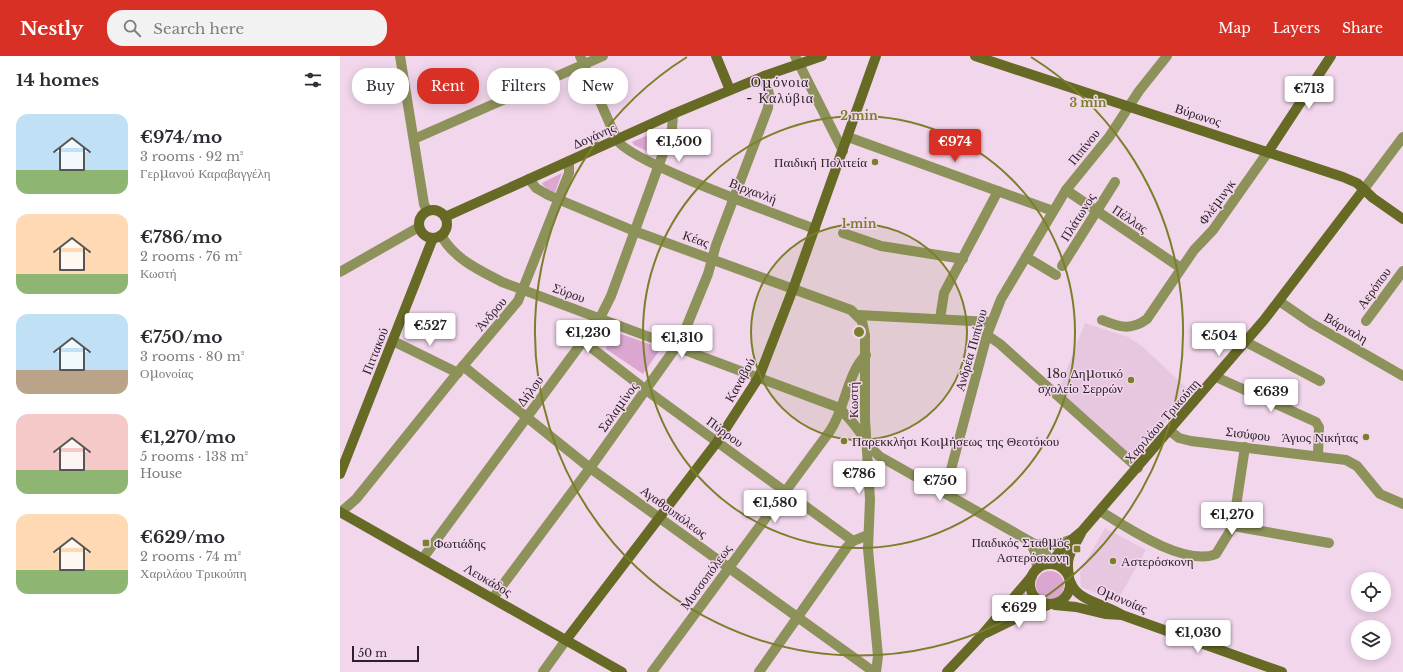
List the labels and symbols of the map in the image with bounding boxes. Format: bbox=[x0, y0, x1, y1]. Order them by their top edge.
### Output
district label: Ομόνοια - Καλύβια bbox=[746, 73, 814, 107]
pin: €713 bbox=[1285, 76, 1333, 110]
text: 3 min bbox=[1069, 95, 1107, 110]
street label: Βύρωνος bbox=[1173, 100, 1224, 131]
text: 2 min bbox=[840, 108, 878, 123]
street label: Δογάνης bbox=[570, 119, 619, 153]
street label: Πιπίνου bbox=[1064, 125, 1104, 169]
pin: €1,500 bbox=[646, 129, 712, 163]
pin: €974 bbox=[931, 129, 979, 163]
place label: Παιδική Πολιτεία bbox=[774, 154, 867, 171]
marker: Παιδική Πολιτεία bbox=[870, 157, 880, 167]
street label: Βιρχανλή bbox=[727, 174, 779, 208]
street label: Φλέμινγκ bbox=[1195, 175, 1240, 228]
street label: Πλάτωνος bbox=[1057, 189, 1100, 244]
street label: Πέλλας bbox=[1109, 201, 1152, 238]
text: 1 min bbox=[842, 216, 877, 231]
street label: Κέας bbox=[680, 226, 712, 252]
street label: Αερόπου bbox=[1353, 264, 1395, 312]
street label: Σύρου bbox=[550, 279, 588, 307]
street label: Άνδρου bbox=[472, 293, 510, 335]
street label: Ανδρέα Πιπίνου bbox=[951, 307, 991, 393]
street label: Βάρναλη bbox=[1321, 309, 1371, 347]
pin: €527 bbox=[406, 313, 454, 347]
pin: €1,230 bbox=[555, 320, 621, 354]
pin: €504 bbox=[1195, 323, 1243, 357]
street label: Πιττακού bbox=[358, 325, 392, 377]
pin: €1,310 bbox=[649, 325, 715, 359]
centre of rings bbox=[852, 325, 866, 339]
street label: Καναβού bbox=[721, 355, 759, 405]
place label: 18ο Δημοτικό σχολείο Σερρών bbox=[1038, 365, 1123, 397]
street label: Δήλου bbox=[513, 372, 547, 410]
street label: Χαριλάου Τρικούπη bbox=[1121, 375, 1203, 467]
marker: 18ο Δημοτικό σχολείο Σερρών bbox=[1126, 375, 1136, 385]
street label: Σαλαμίνος bbox=[594, 378, 642, 435]
pin: €639 bbox=[1247, 379, 1295, 413]
street label: Κωστή bbox=[845, 382, 862, 418]
street label: Πύρρου bbox=[703, 413, 747, 451]
street label: Σισύφου bbox=[1225, 423, 1271, 445]
place label: Άγιος Νικήτας bbox=[1281, 429, 1359, 446]
marker: Άγιος Νικήτας bbox=[1361, 432, 1371, 442]
place label: Παρεκκλήσι Κοιμήσεως της Θεοτόκου bbox=[852, 433, 1059, 450]
marker: Παρεκκλήσι Κοιμήσεως της Θεοτόκου bbox=[839, 436, 849, 446]
pin: €786 bbox=[835, 461, 883, 495]
pin: €750 bbox=[916, 468, 964, 502]
street label: Αγαθουπόλεως bbox=[637, 482, 712, 543]
pin: €1,580 bbox=[742, 490, 808, 524]
pin: €1,270 bbox=[1199, 502, 1265, 536]
place label: Παιδικός Σταθμός Αστερόσκονη bbox=[971, 534, 1070, 566]
place label: Φωτιάδης bbox=[434, 535, 487, 552]
marker: Φωτιάδης bbox=[421, 538, 431, 548]
street label: Μυσσοπόλεως bbox=[676, 540, 736, 613]
marker: Παιδικός Σταθμός Αστερόσκονη bbox=[1072, 544, 1082, 554]
place label: Αστερόσκονη bbox=[1121, 553, 1194, 570]
marker: Αστερόσκονη bbox=[1108, 556, 1118, 566]
street label: Λευκάδος bbox=[461, 560, 516, 601]
street label: Ομονοίας bbox=[1094, 581, 1151, 618]
pin: €629 bbox=[995, 595, 1043, 629]
pin: €1,030 bbox=[1165, 620, 1231, 654]
scale bar bbox=[352, 644, 419, 663]

